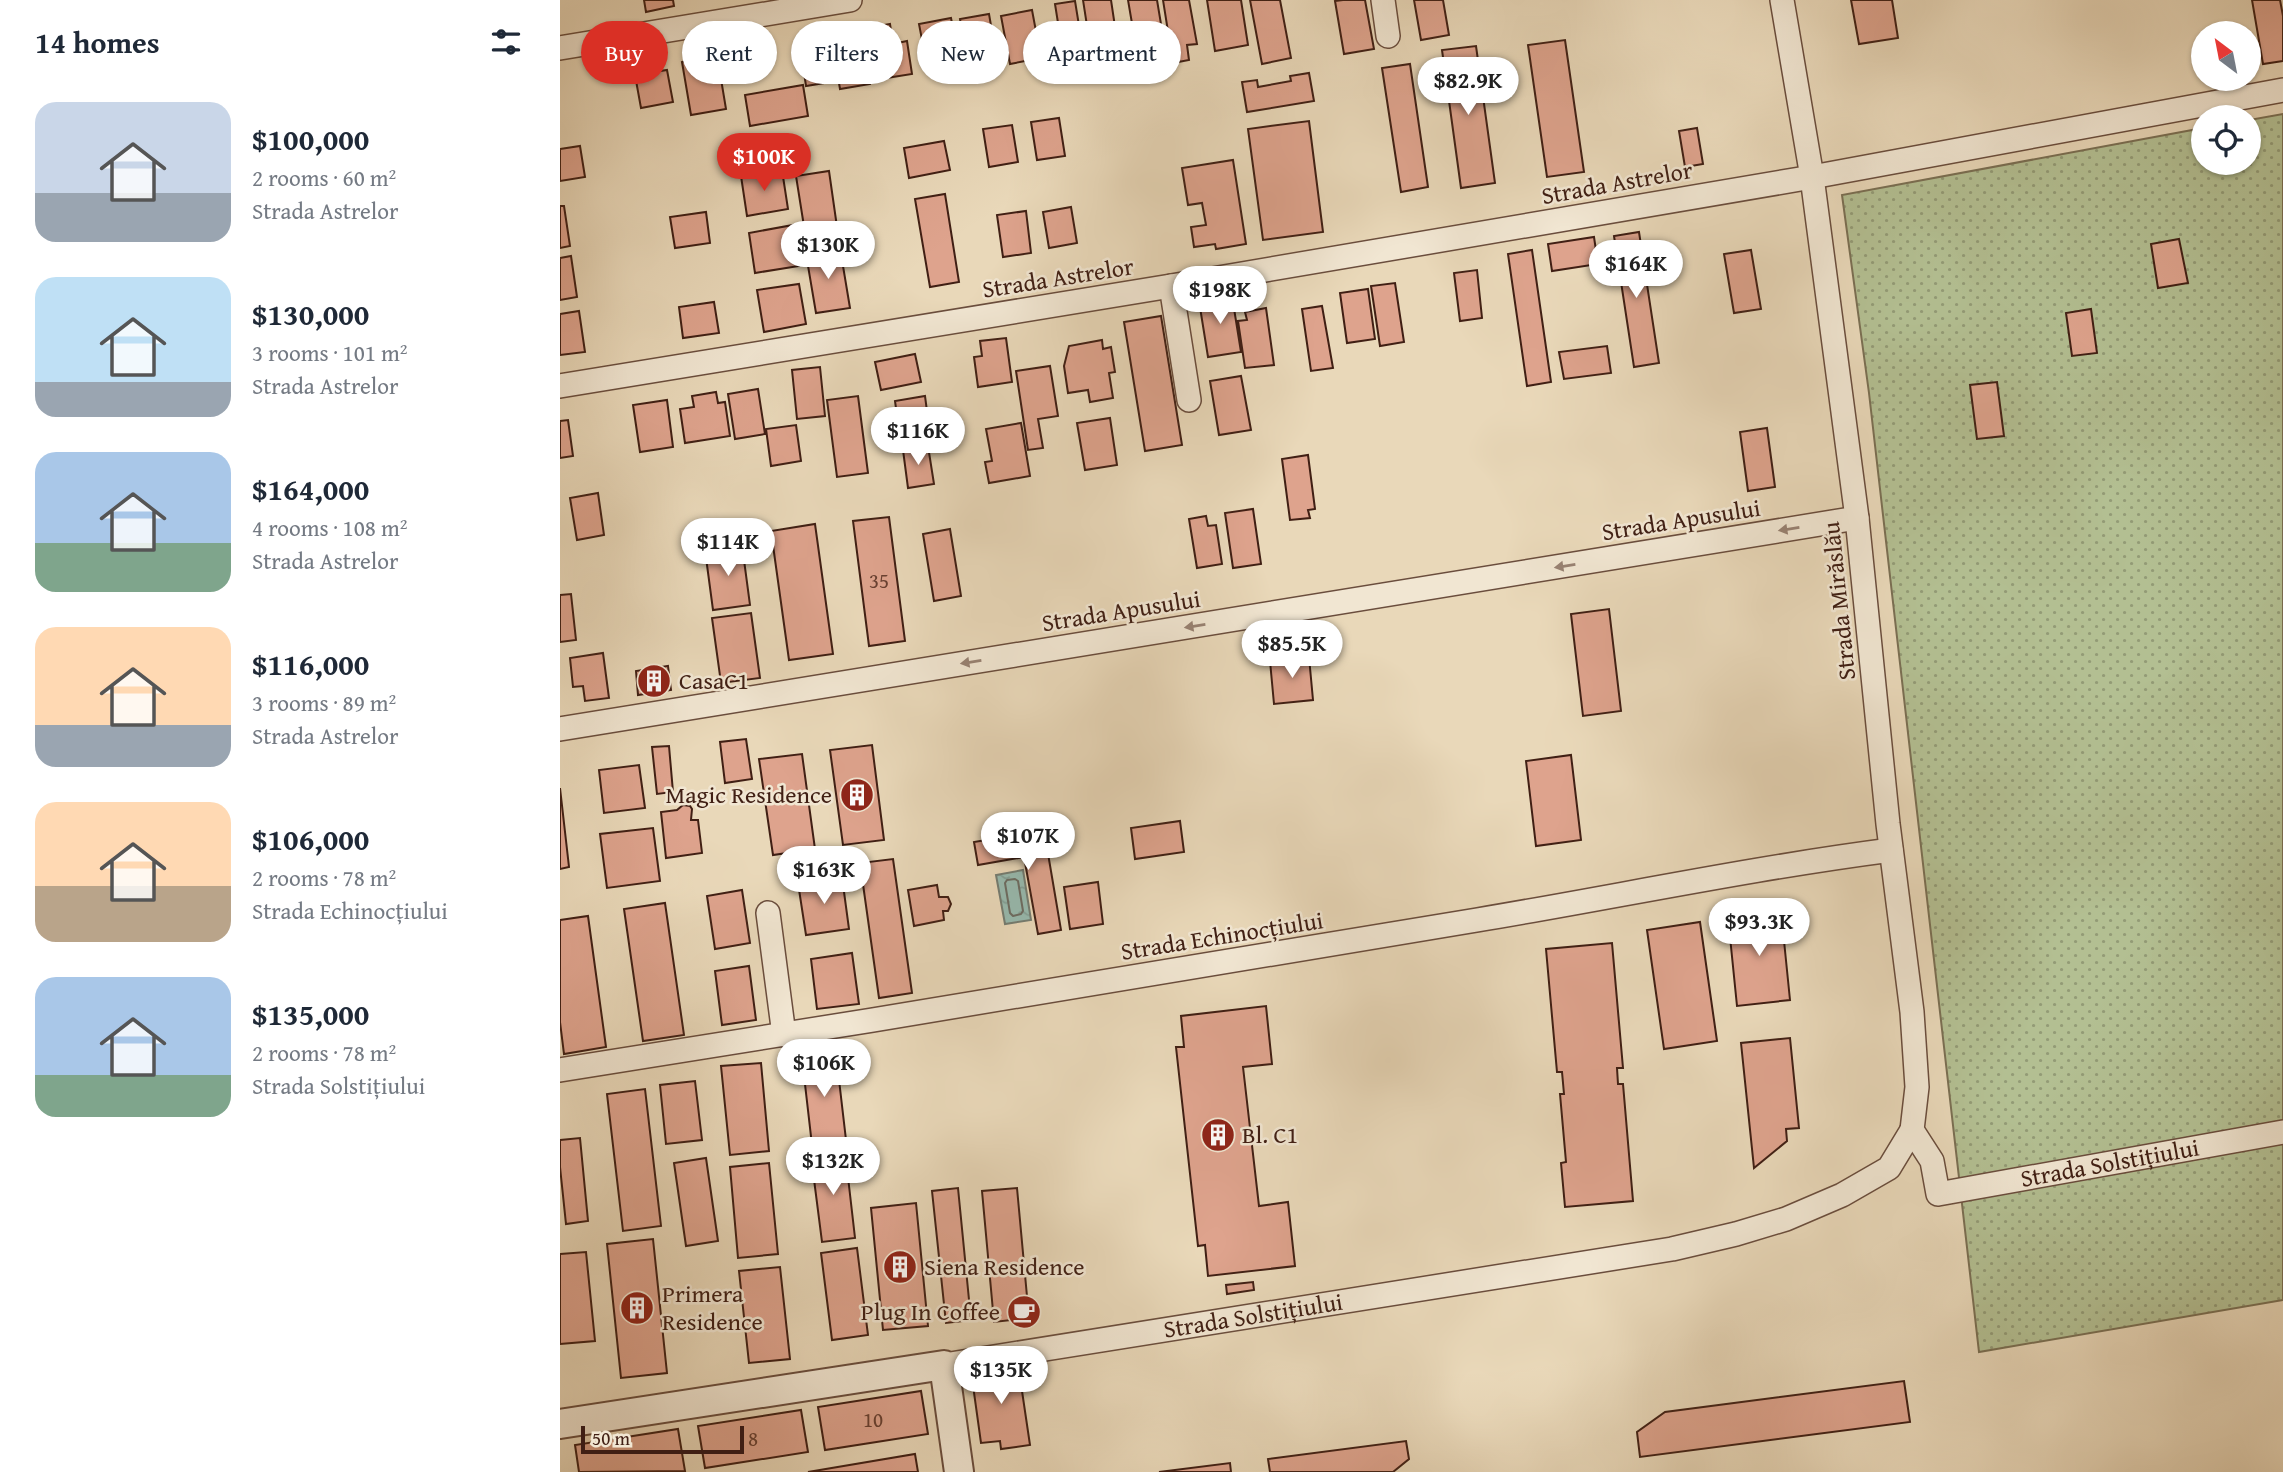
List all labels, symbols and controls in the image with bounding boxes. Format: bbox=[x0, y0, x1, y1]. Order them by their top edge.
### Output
text: 14 homes bbox=[35, 20, 160, 64]
chip: Buy bbox=[581, 21, 668, 84]
chip: Rent bbox=[682, 21, 777, 84]
chip: Filters bbox=[791, 21, 903, 84]
chip: New bbox=[917, 21, 1009, 84]
chip: Apartment bbox=[1023, 21, 1181, 84]
north arrow bbox=[2191, 21, 2261, 91]
map controls bbox=[2191, 21, 2261, 175]
icon: filters bbox=[487, 23, 525, 61]
pin: $82.9K bbox=[1411, 58, 1525, 117]
text: $82.9K bbox=[1434, 63, 1502, 96]
button: locate bbox=[2191, 105, 2261, 175]
text: $100,000 bbox=[252, 117, 369, 161]
icon: home bbox=[91, 130, 175, 214]
pin: $100K bbox=[715, 134, 813, 193]
text: $100K bbox=[733, 139, 795, 172]
street label: Strada Astrelor bbox=[1539, 152, 1695, 213]
text: 2 rooms · 60 m² bbox=[252, 161, 396, 194]
text: Strada Astrelor bbox=[252, 194, 398, 227]
pin: $130K bbox=[779, 222, 877, 281]
text: $130K bbox=[797, 227, 859, 260]
pin: $164K bbox=[1587, 240, 1685, 300]
text: $164K bbox=[1605, 246, 1667, 279]
street label: Strada Astrelor bbox=[980, 248, 1136, 307]
pin: $198K bbox=[1171, 266, 1269, 326]
text: $198K bbox=[1189, 272, 1251, 305]
text: $130,000 bbox=[252, 292, 369, 336]
icon: home bbox=[91, 305, 175, 389]
text: 3 rooms · 101 m² bbox=[252, 336, 407, 369]
text: Strada Astrelor bbox=[252, 369, 398, 402]
pin: $116K bbox=[869, 407, 967, 467]
text: $116K bbox=[887, 413, 949, 446]
text: $164,000 bbox=[252, 467, 369, 511]
icon: home bbox=[91, 480, 175, 564]
street label: Strada Apusului bbox=[1599, 490, 1763, 549]
text: 4 rooms · 108 m² bbox=[252, 511, 407, 544]
pin: $114K bbox=[679, 518, 777, 578]
street label: Strada Mirăslău bbox=[1813, 520, 1864, 682]
text: $114K bbox=[697, 524, 759, 557]
one-way arrow bbox=[1778, 524, 1800, 535]
text: Strada Astrelor bbox=[252, 544, 398, 577]
one-way arrow bbox=[1554, 561, 1576, 572]
house number: 35 bbox=[869, 565, 889, 596]
street label: Strada Apusului bbox=[1039, 581, 1203, 640]
pin: $85.5K bbox=[1235, 620, 1349, 680]
one-way arrow bbox=[1184, 621, 1206, 632]
text: $85.5K bbox=[1258, 626, 1326, 659]
text: $116,000 bbox=[252, 642, 369, 686]
icon: home bbox=[91, 655, 175, 739]
one-way arrow bbox=[960, 657, 982, 668]
building icon: CasaC1 bbox=[635, 662, 673, 700]
place label: CasaC1 bbox=[679, 663, 749, 698]
text: 3 rooms · 89 m² bbox=[252, 686, 396, 719]
text: Strada Astrelor bbox=[252, 719, 398, 752]
building icon: Magic Residence bbox=[838, 776, 876, 814]
place label: Magic Residence bbox=[666, 777, 832, 812]
pin: $107K bbox=[979, 812, 1077, 872]
text: $106,000 bbox=[252, 817, 369, 861]
text: $107K bbox=[997, 818, 1059, 851]
icon: home bbox=[91, 830, 175, 914]
pin: $163K bbox=[775, 846, 873, 906]
text: $163K bbox=[793, 852, 855, 885]
text: 2 rooms · 78 m² bbox=[252, 861, 396, 894]
text: Strada Echinocțiului bbox=[252, 894, 448, 927]
pin: $93.3K bbox=[1702, 898, 1816, 958]
street label: Strada Echinocțiului bbox=[1118, 902, 1326, 969]
text: $93.3K bbox=[1725, 904, 1793, 937]
text: $135,000 bbox=[252, 992, 369, 1036]
icon: home bbox=[91, 1005, 175, 1089]
text: 2 rooms · 78 m² bbox=[252, 1036, 396, 1069]
pin: $106K bbox=[775, 1040, 873, 1099]
text: $106K bbox=[793, 1045, 855, 1078]
text: Strada Solstițiului bbox=[252, 1069, 425, 1102]
building icon: Bl. C1 bbox=[1199, 1116, 1237, 1154]
place label: Bl. C1 bbox=[1242, 1117, 1298, 1152]
street label: Strada Solstițiului bbox=[2018, 1129, 2202, 1196]
pin: $132K bbox=[784, 1138, 882, 1197]
text: $132K bbox=[802, 1143, 864, 1176]
building icon: Siena Residence bbox=[881, 1248, 919, 1286]
place label: Siena Residence bbox=[924, 1249, 1085, 1284]
place label: Primera Residence bbox=[662, 1276, 763, 1339]
street label: Strada Solstițiului bbox=[1161, 1284, 1345, 1347]
building icon: Primera Residence bbox=[618, 1289, 656, 1327]
cafe icon: Plug In Coffee bbox=[1005, 1293, 1043, 1331]
place label: Plug In Coffee bbox=[861, 1294, 1000, 1329]
pin: $135K bbox=[952, 1346, 1050, 1406]
text: $135K bbox=[970, 1352, 1032, 1385]
house number: 10 bbox=[863, 1404, 883, 1435]
scale bar bbox=[581, 1423, 744, 1455]
house number: 8 bbox=[748, 1423, 758, 1454]
text: 50 m bbox=[592, 1424, 630, 1452]

